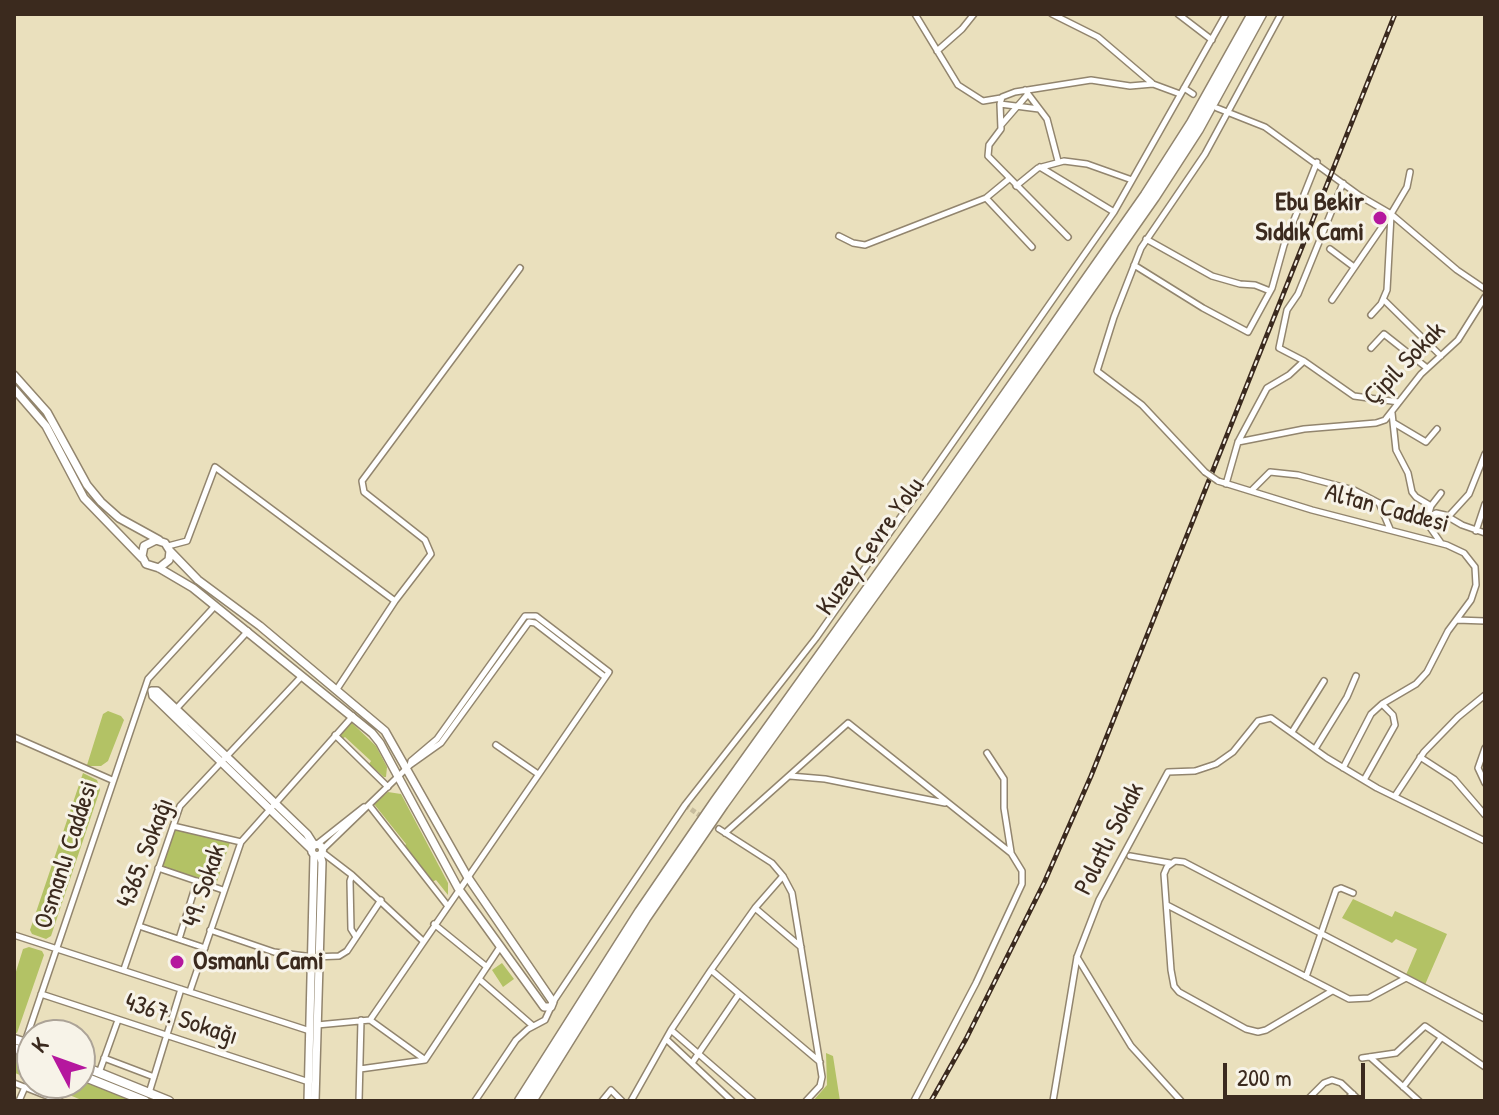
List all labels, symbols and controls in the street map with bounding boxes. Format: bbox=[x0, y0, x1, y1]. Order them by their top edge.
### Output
place label: Ebu Bekir Sıddık Cami bbox=[1255, 187, 1364, 248]
marker: Ebu Bekir Sıddık Cami bbox=[1371, 209, 1389, 227]
street label: Çipil Sokak bbox=[1358, 316, 1452, 412]
street label: Kuzey Çevre Yolu bbox=[810, 472, 932, 622]
street label: Altan Caddesi bbox=[1321, 477, 1453, 541]
street label: Osmanlı Caddesi bbox=[28, 777, 106, 933]
street label: Polatlı Sokak bbox=[1068, 778, 1152, 900]
street label: 4365. Sokağı bbox=[111, 794, 181, 912]
street label: 49. Sokak bbox=[176, 841, 234, 931]
place label: Osmanlı Cami bbox=[193, 946, 324, 978]
marker: Osmanlı Cami bbox=[168, 953, 186, 971]
street label: 4367. Sokağı bbox=[121, 987, 241, 1053]
north arrow bbox=[16, 1019, 96, 1099]
text: K bbox=[24, 1030, 54, 1059]
scale bar bbox=[1227, 1047, 1369, 1097]
text: 200 m bbox=[1237, 1061, 1292, 1093]

